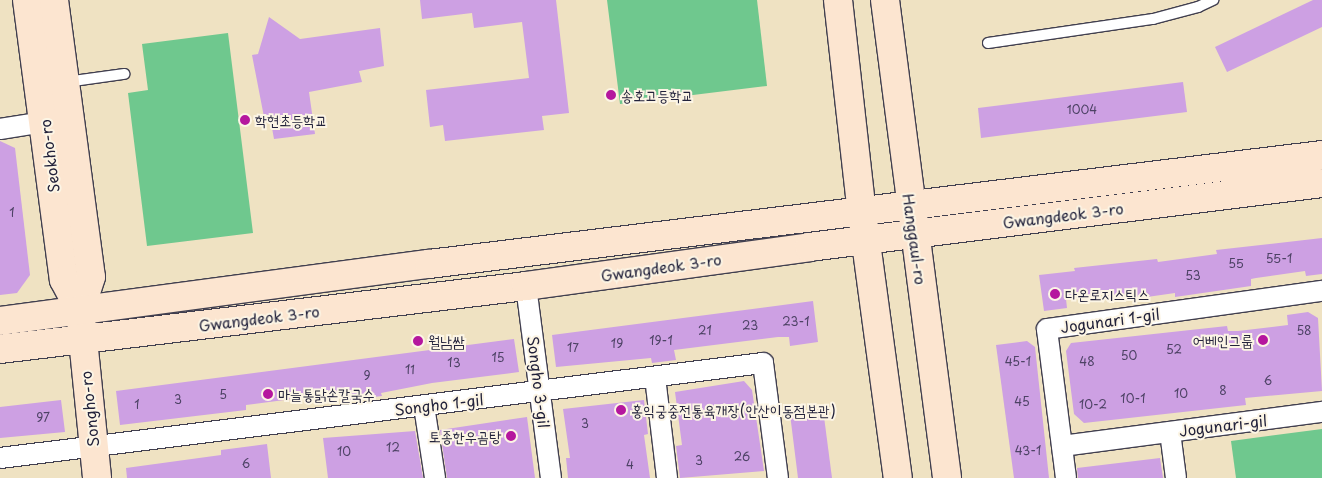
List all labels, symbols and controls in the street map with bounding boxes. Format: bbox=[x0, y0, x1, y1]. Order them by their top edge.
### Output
place label: 송호고등학교 bbox=[621, 86, 693, 104]
marker: 송호고등학교 bbox=[605, 89, 617, 101]
house number: 1004 bbox=[1067, 103, 1097, 117]
place label: 학현초등학교 bbox=[255, 111, 327, 129]
marker: 학현초등학교 bbox=[239, 114, 251, 126]
street label: Seokho-ro bbox=[36, 118, 62, 194]
street label: Hanggaul-ro bbox=[900, 192, 930, 286]
street label: Gwangdeok 3-ro bbox=[1002, 199, 1124, 231]
house number: 1 bbox=[9, 206, 15, 220]
street label: Gwangdeok 3-ro bbox=[600, 250, 722, 284]
house number: 55-1 bbox=[1266, 252, 1292, 266]
house number: 55 bbox=[1228, 257, 1244, 271]
house number: 53 bbox=[1185, 269, 1201, 283]
place label: 다온로지스틱스 bbox=[1065, 285, 1149, 303]
marker: 다온로지스틱스 bbox=[1049, 288, 1061, 300]
street label: Gwangdeok 3-ro bbox=[198, 302, 320, 334]
street label: Jogunari 1-gil bbox=[1059, 304, 1161, 336]
house number: 23-1 bbox=[782, 315, 810, 329]
house number: 23 bbox=[742, 319, 758, 333]
house number: 21 bbox=[698, 324, 712, 338]
house number: 58 bbox=[1296, 324, 1312, 338]
place label: 어베인그룹 bbox=[1193, 331, 1253, 349]
place label: 월남쌈 bbox=[428, 332, 464, 350]
house number: 19-1 bbox=[649, 334, 673, 348]
marker: 어베인그룹 bbox=[1257, 334, 1269, 346]
marker: 월남쌈 bbox=[412, 335, 424, 347]
street label: Songho 3-gil bbox=[524, 335, 554, 429]
house number: 19 bbox=[611, 337, 623, 351]
house number: 17 bbox=[567, 341, 579, 355]
house number: 52 bbox=[1166, 343, 1182, 357]
house number: 50 bbox=[1121, 349, 1137, 363]
house number: 15 bbox=[491, 351, 505, 365]
house number: 45-1 bbox=[1005, 355, 1031, 369]
house number: 48 bbox=[1079, 355, 1095, 369]
house number: 13 bbox=[447, 356, 461, 370]
house number: 11 bbox=[405, 363, 415, 377]
house number: 9 bbox=[363, 369, 371, 383]
street label: Songho-ro bbox=[76, 370, 102, 448]
house number: 6 bbox=[1264, 374, 1272, 388]
house number: 8 bbox=[1219, 384, 1227, 398]
place label: 마늘통닭손칼국수 bbox=[278, 385, 375, 403]
house number: 10 bbox=[1174, 387, 1188, 401]
house number: 5 bbox=[219, 388, 227, 402]
marker: 마늘통닭손칼국수 bbox=[262, 388, 274, 400]
street label: Songho 1-gil bbox=[393, 390, 485, 418]
house number: 10-1 bbox=[1120, 392, 1146, 406]
house number: 3 bbox=[174, 393, 182, 407]
house number: 45 bbox=[1014, 395, 1030, 409]
house number: 1 bbox=[134, 398, 140, 412]
house number: 10-2 bbox=[1079, 398, 1107, 412]
place label: 홍익궁중전통육개장(안산이동점본관) bbox=[631, 401, 836, 419]
marker: 홍익궁중전통육개장(안산이동점본관) bbox=[615, 404, 627, 416]
house number: 97 bbox=[36, 411, 50, 425]
street label: Jogunari-gil bbox=[1178, 411, 1268, 439]
house number: 3 bbox=[581, 417, 589, 431]
place label: 토종한우곰탕 bbox=[429, 427, 501, 445]
marker: 토종한우곰탕 bbox=[505, 430, 517, 442]
house number: 12 bbox=[386, 441, 400, 455]
house number: 43-1 bbox=[1015, 444, 1041, 458]
house number: 10 bbox=[337, 445, 351, 459]
house number: 26 bbox=[734, 450, 750, 464]
house number: 3 bbox=[695, 454, 703, 468]
house number: 6 bbox=[242, 457, 250, 471]
house number: 4 bbox=[626, 458, 634, 472]

